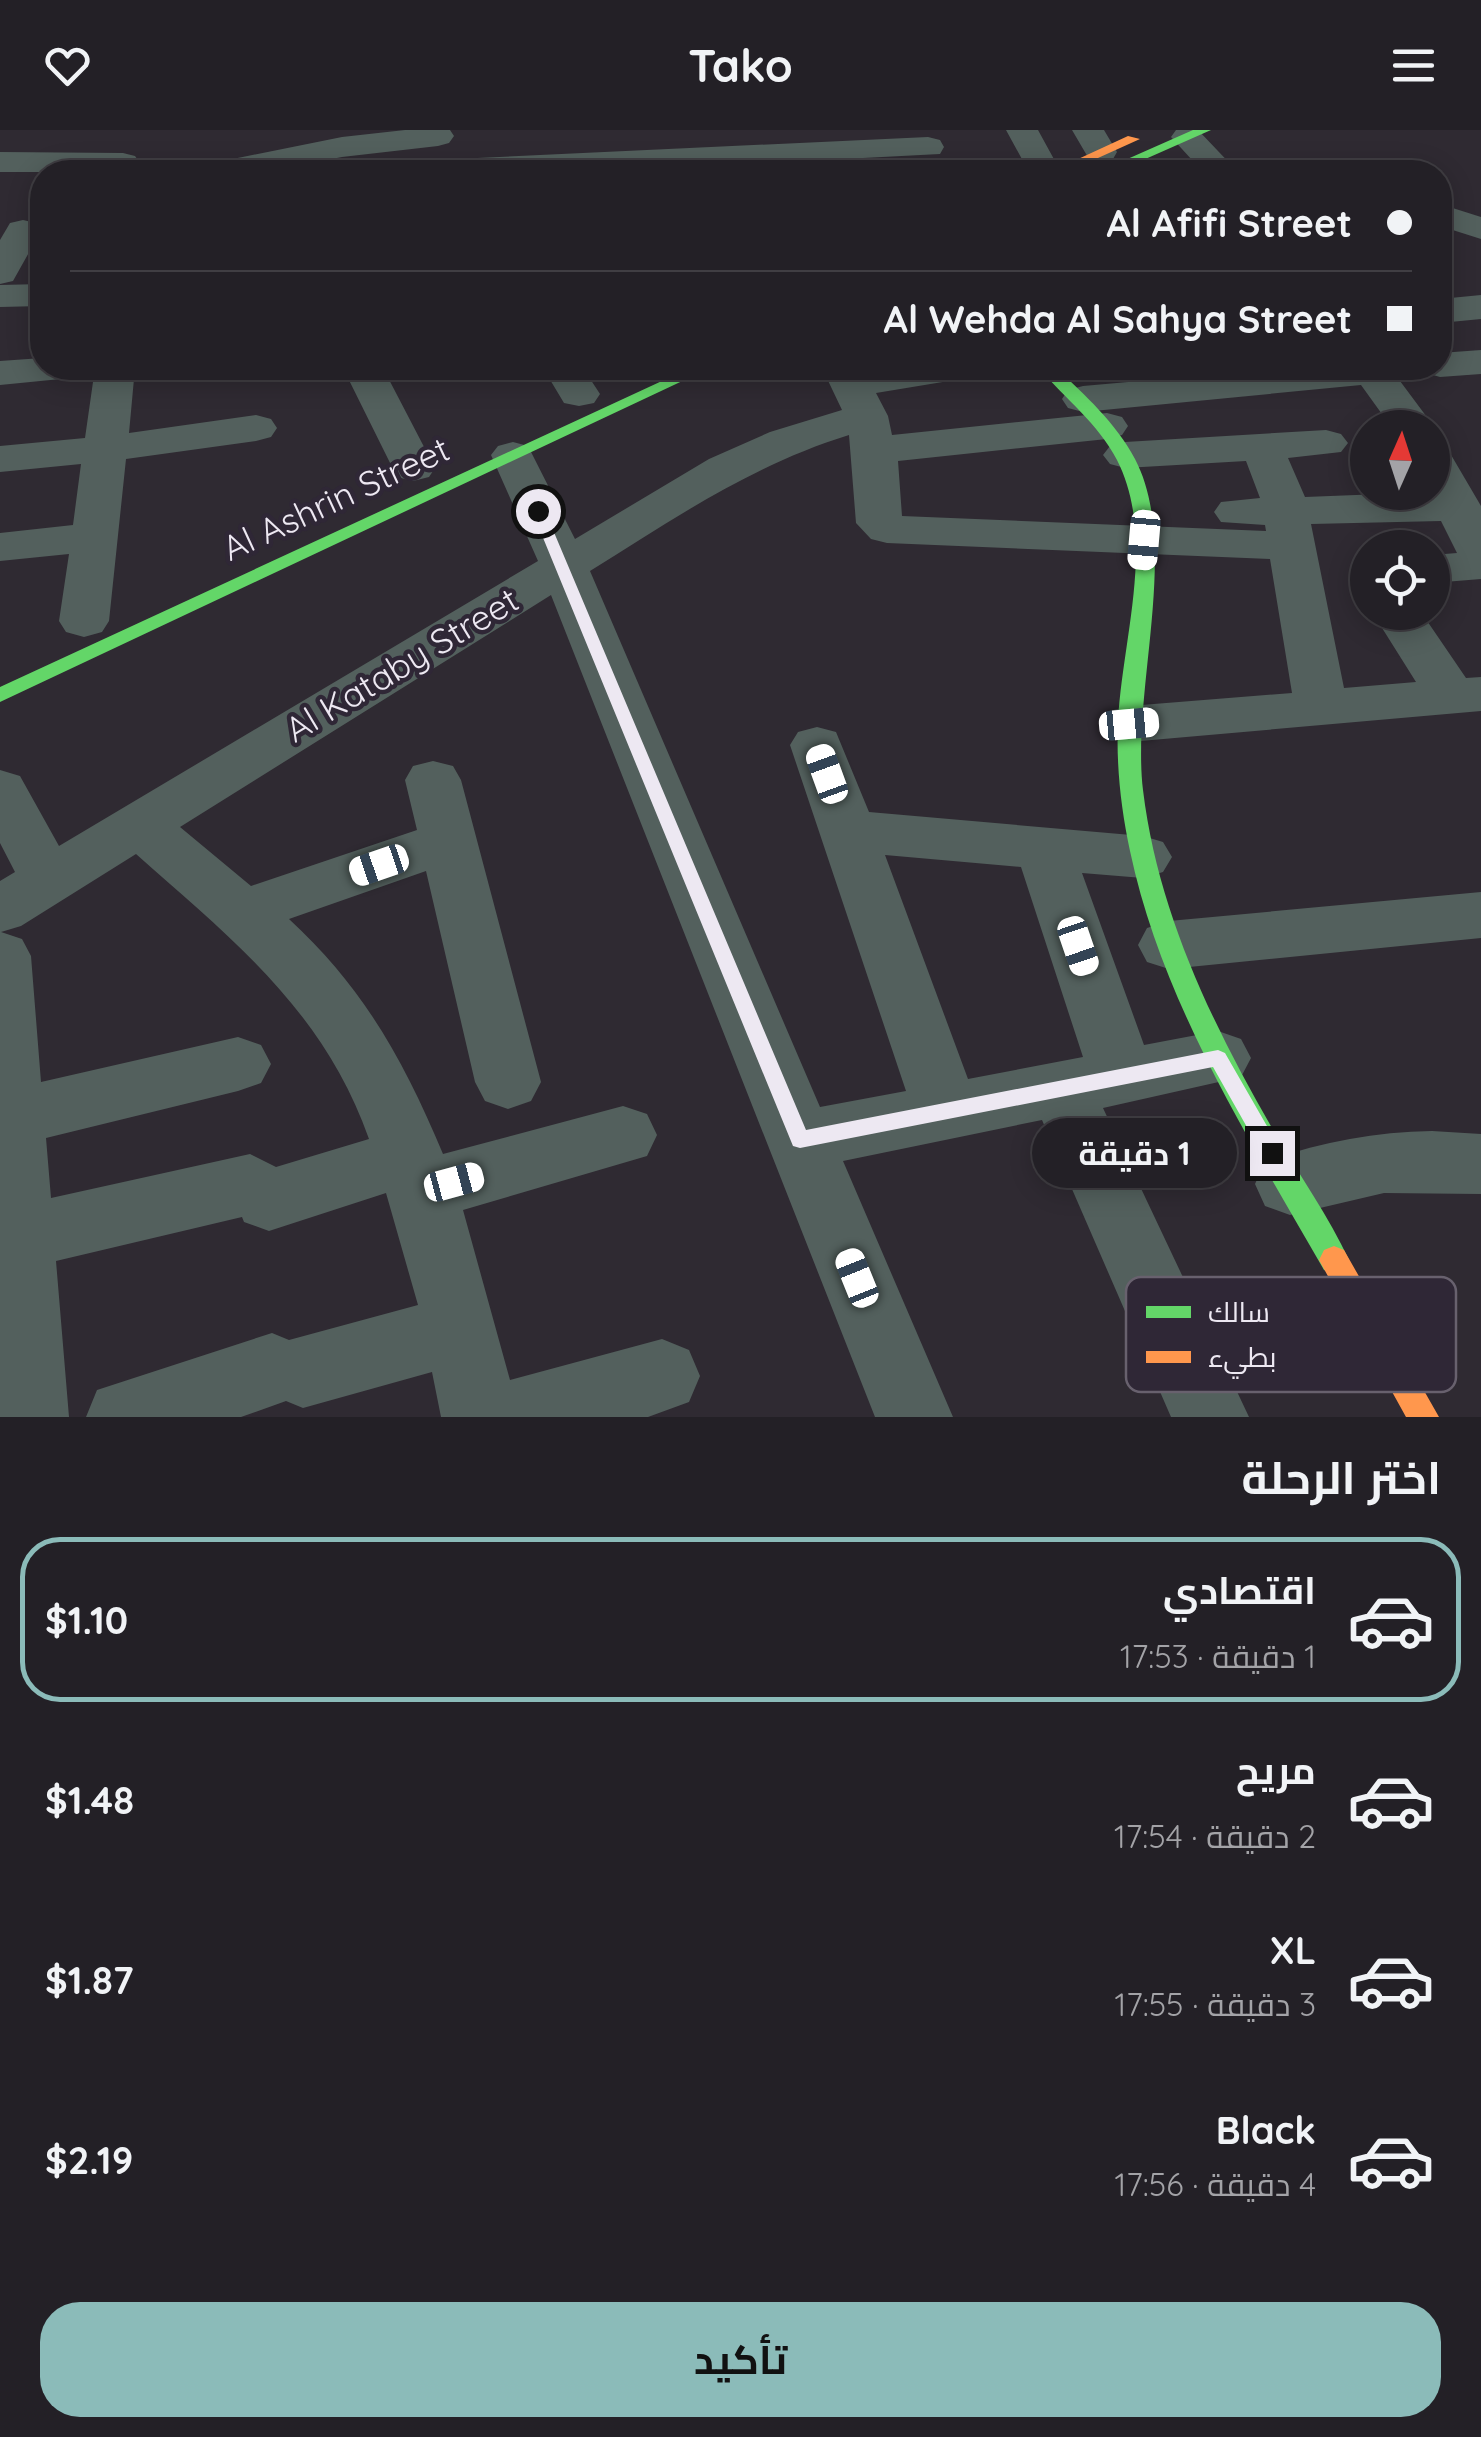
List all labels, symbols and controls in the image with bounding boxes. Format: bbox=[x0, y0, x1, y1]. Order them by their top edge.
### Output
text: Tako bbox=[688, 37, 793, 93]
icon: heart bbox=[40, 38, 95, 93]
icon: menu bbox=[1386, 38, 1441, 93]
text: Al Afifi Street bbox=[1106, 199, 1352, 247]
text: Al Wehda Al Sahya Street bbox=[884, 295, 1352, 343]
north arrow bbox=[1350, 410, 1450, 510]
map controls bbox=[1350, 410, 1450, 630]
street label: Al Ashrin Street bbox=[215, 426, 456, 570]
route start bbox=[516, 489, 561, 534]
car bbox=[1126, 509, 1162, 571]
button: locate bbox=[1350, 530, 1450, 630]
street label: Al Kataby Street bbox=[277, 577, 526, 751]
car bbox=[1098, 706, 1160, 742]
car bbox=[803, 741, 851, 807]
car bbox=[346, 841, 412, 889]
car bbox=[1054, 913, 1102, 979]
callout: 1 دقيقة bbox=[1032, 1118, 1237, 1188]
route end bbox=[1250, 1131, 1295, 1176]
text: 1 دقيقة bbox=[1079, 1133, 1190, 1173]
car bbox=[421, 1160, 487, 1204]
car bbox=[832, 1245, 882, 1311]
legend bbox=[1126, 1277, 1456, 1392]
text: سالك bbox=[1208, 1294, 1270, 1329]
text: بطيء bbox=[1208, 1339, 1276, 1379]
text: اختر الرحلة bbox=[1241, 1449, 1441, 1505]
text: اقتصادي bbox=[1163, 1566, 1316, 1614]
icon: car bbox=[1346, 1575, 1436, 1665]
text: $1.10 bbox=[45, 1596, 128, 1644]
text: 1 دقيقة · 17:53 bbox=[1120, 1636, 1316, 1676]
text: مريح bbox=[1236, 1746, 1316, 1794]
icon: car bbox=[1346, 1755, 1436, 1845]
text: $1.48 bbox=[45, 1776, 134, 1824]
text: 2 دقيقة · 17:54 bbox=[1114, 1816, 1316, 1856]
text: XL bbox=[1270, 1926, 1316, 1974]
icon: car bbox=[1346, 1935, 1436, 2025]
text: $1.87 bbox=[45, 1956, 134, 2004]
text: 3 دقيقة · 17:55 bbox=[1114, 1984, 1316, 2024]
text: Black bbox=[1216, 2106, 1316, 2154]
icon: car bbox=[1346, 2115, 1436, 2205]
text: $2.19 bbox=[45, 2136, 133, 2184]
text: 4 دقيقة · 17:56 bbox=[1115, 2164, 1316, 2204]
button: تأكيد bbox=[40, 2302, 1441, 2417]

